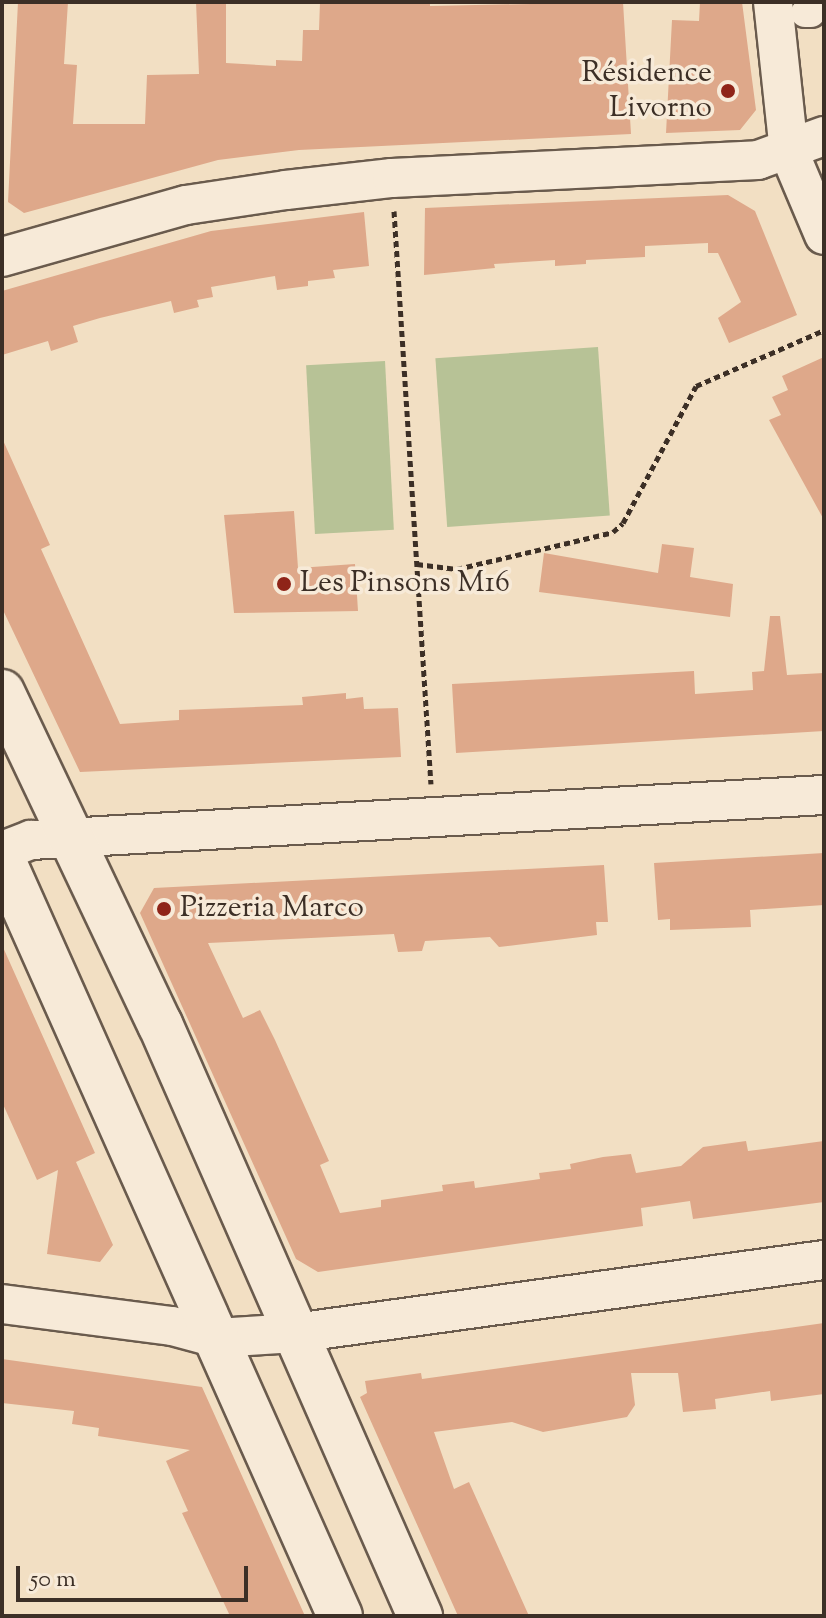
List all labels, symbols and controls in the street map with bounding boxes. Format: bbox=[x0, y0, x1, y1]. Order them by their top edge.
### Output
place label: Résidence Livorno bbox=[582, 56, 712, 126]
marker: Résidence Livorno bbox=[719, 82, 737, 100]
place label: Les Pinsons M16 bbox=[300, 566, 510, 602]
marker: Les Pinsons M16 bbox=[275, 575, 293, 593]
place label: Pizzeria Marco bbox=[180, 891, 364, 927]
marker: Pizzeria Marco bbox=[155, 900, 173, 918]
scale bar bbox=[20, 1550, 252, 1600]
text: 50 m bbox=[30, 1563, 76, 1597]

